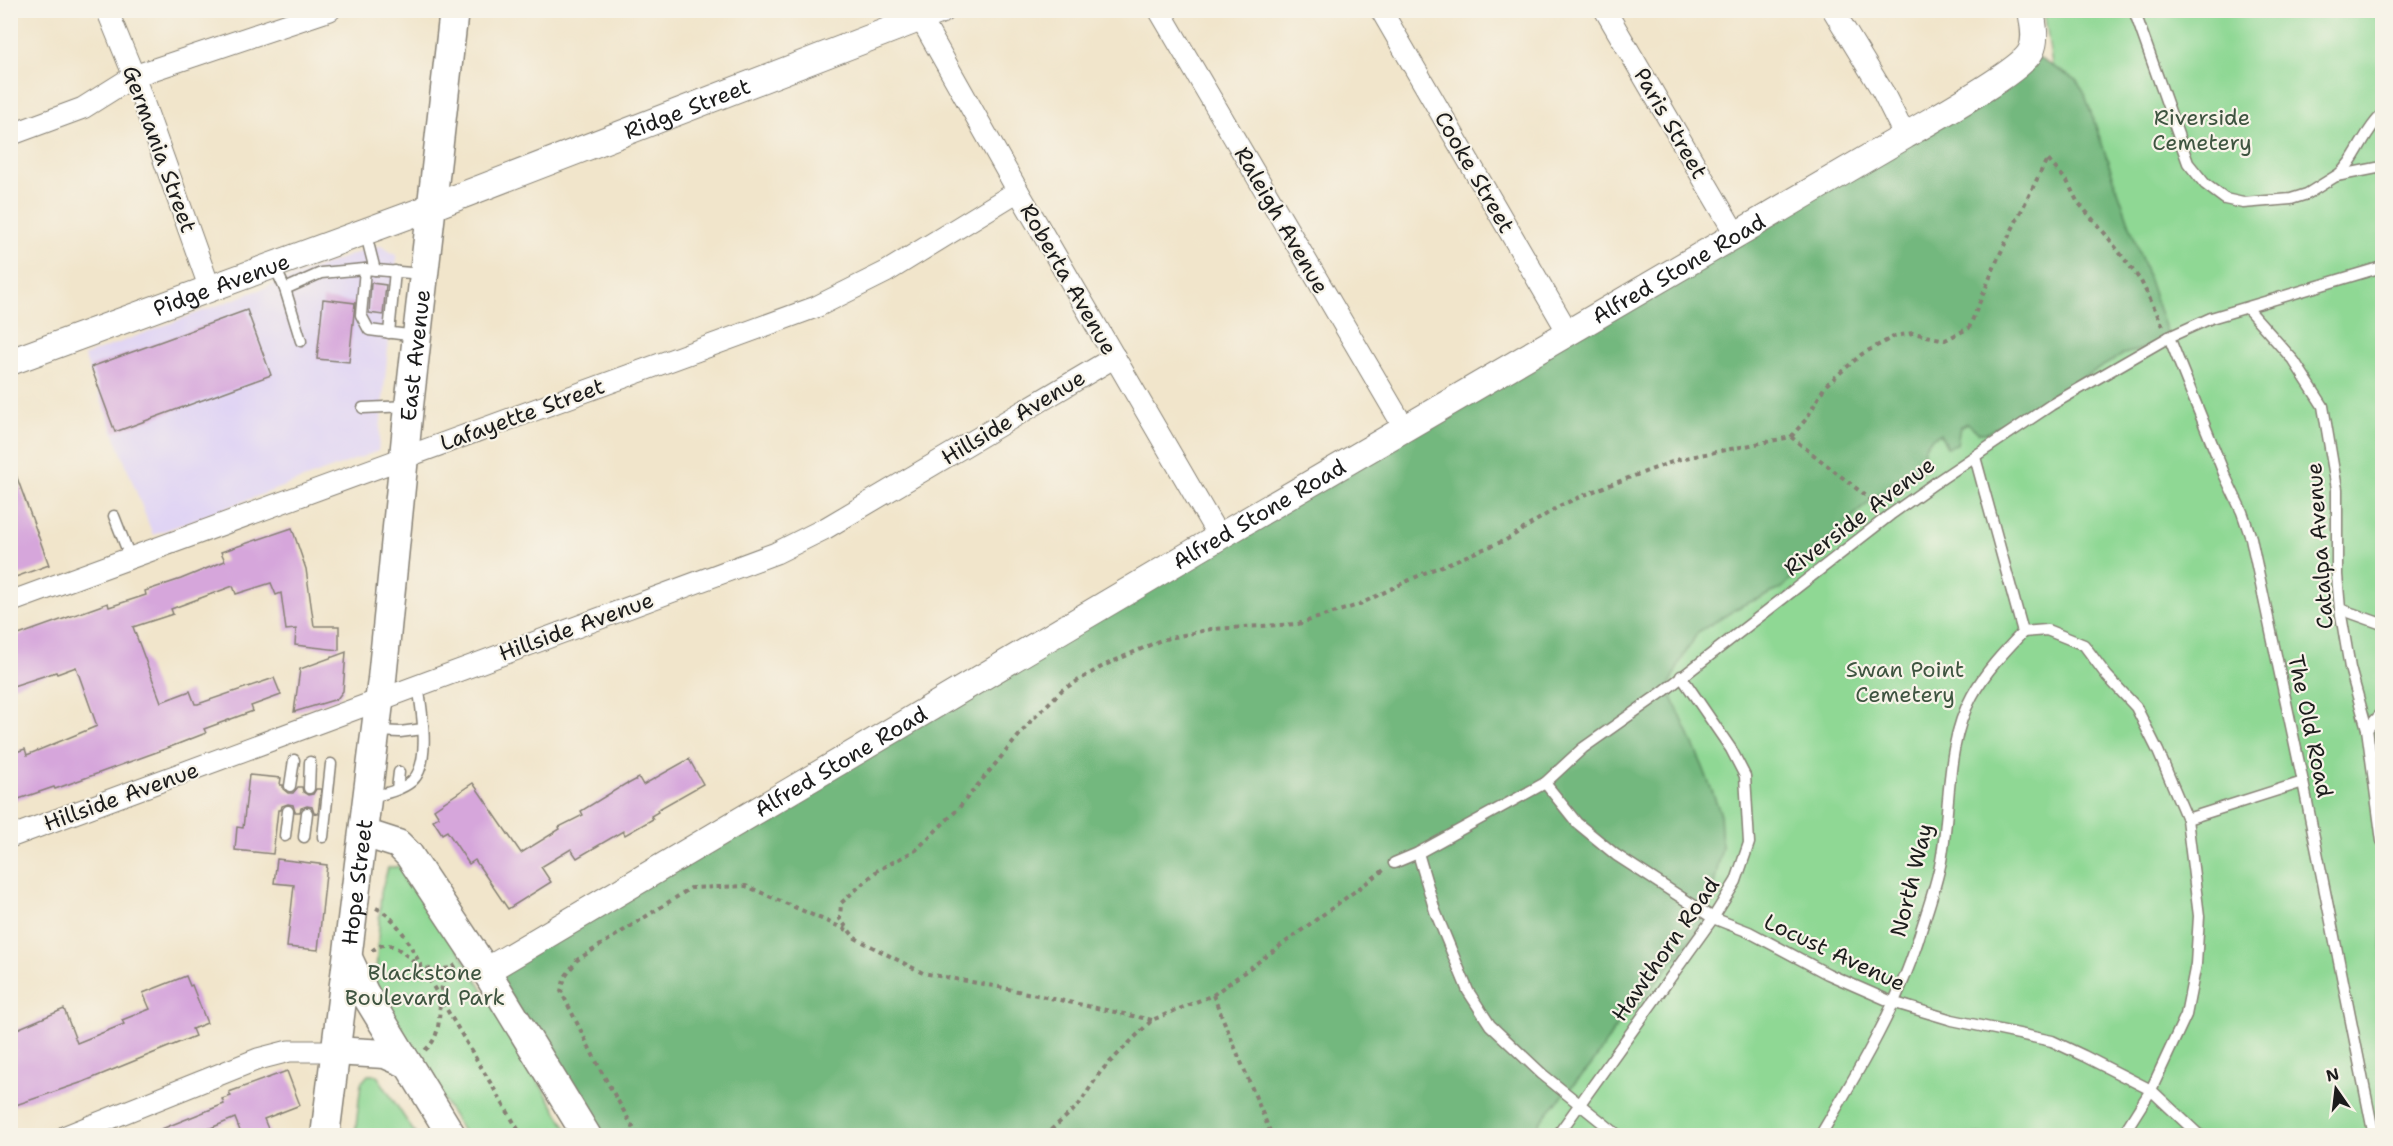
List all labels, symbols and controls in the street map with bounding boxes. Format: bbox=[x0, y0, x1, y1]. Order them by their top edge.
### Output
street label: Germania Street bbox=[116, 62, 203, 237]
street label: Paris Street bbox=[1627, 63, 1714, 184]
street label: Ridge Street bbox=[620, 71, 754, 146]
park label: Riverside Cemetery bbox=[2152, 103, 2252, 157]
street label: Cooke Street bbox=[1428, 106, 1521, 238]
street label: Raleigh Avenue bbox=[1228, 142, 1335, 299]
street label: Roberta Avenue bbox=[1013, 198, 1124, 360]
street label: Alfred Stone Road bbox=[1587, 207, 1771, 331]
street label: Pidge Avenue bbox=[149, 247, 294, 323]
street label: East Avenue bbox=[394, 288, 437, 422]
street label: Hillside Avenue bbox=[936, 363, 1090, 472]
street label: Lafayette Street bbox=[436, 371, 608, 458]
street label: Riverside Avenue bbox=[1778, 450, 1941, 583]
street label: Alfred Stone Road bbox=[1167, 452, 1351, 576]
street label: Catalpa Avenue bbox=[2299, 462, 2340, 630]
street label: Hillside Avenue bbox=[495, 585, 658, 668]
street label: The Old Road bbox=[2281, 652, 2340, 800]
park label: Swan Point Cemetery bbox=[1846, 655, 1964, 709]
street label: Alfred Stone Road bbox=[749, 699, 933, 824]
street label: Hillside Avenue bbox=[40, 755, 203, 838]
street label: Hope Street bbox=[335, 818, 379, 946]
street label: North Way bbox=[1883, 820, 1940, 940]
street label: Hawthorn Road bbox=[1605, 871, 1726, 1027]
street label: Locust Avenue bbox=[1759, 907, 1910, 998]
park label: Blackstone Boulevard Park bbox=[345, 958, 505, 1012]
north arrow bbox=[2306, 1059, 2366, 1119]
text: N bbox=[2324, 1063, 2341, 1087]

